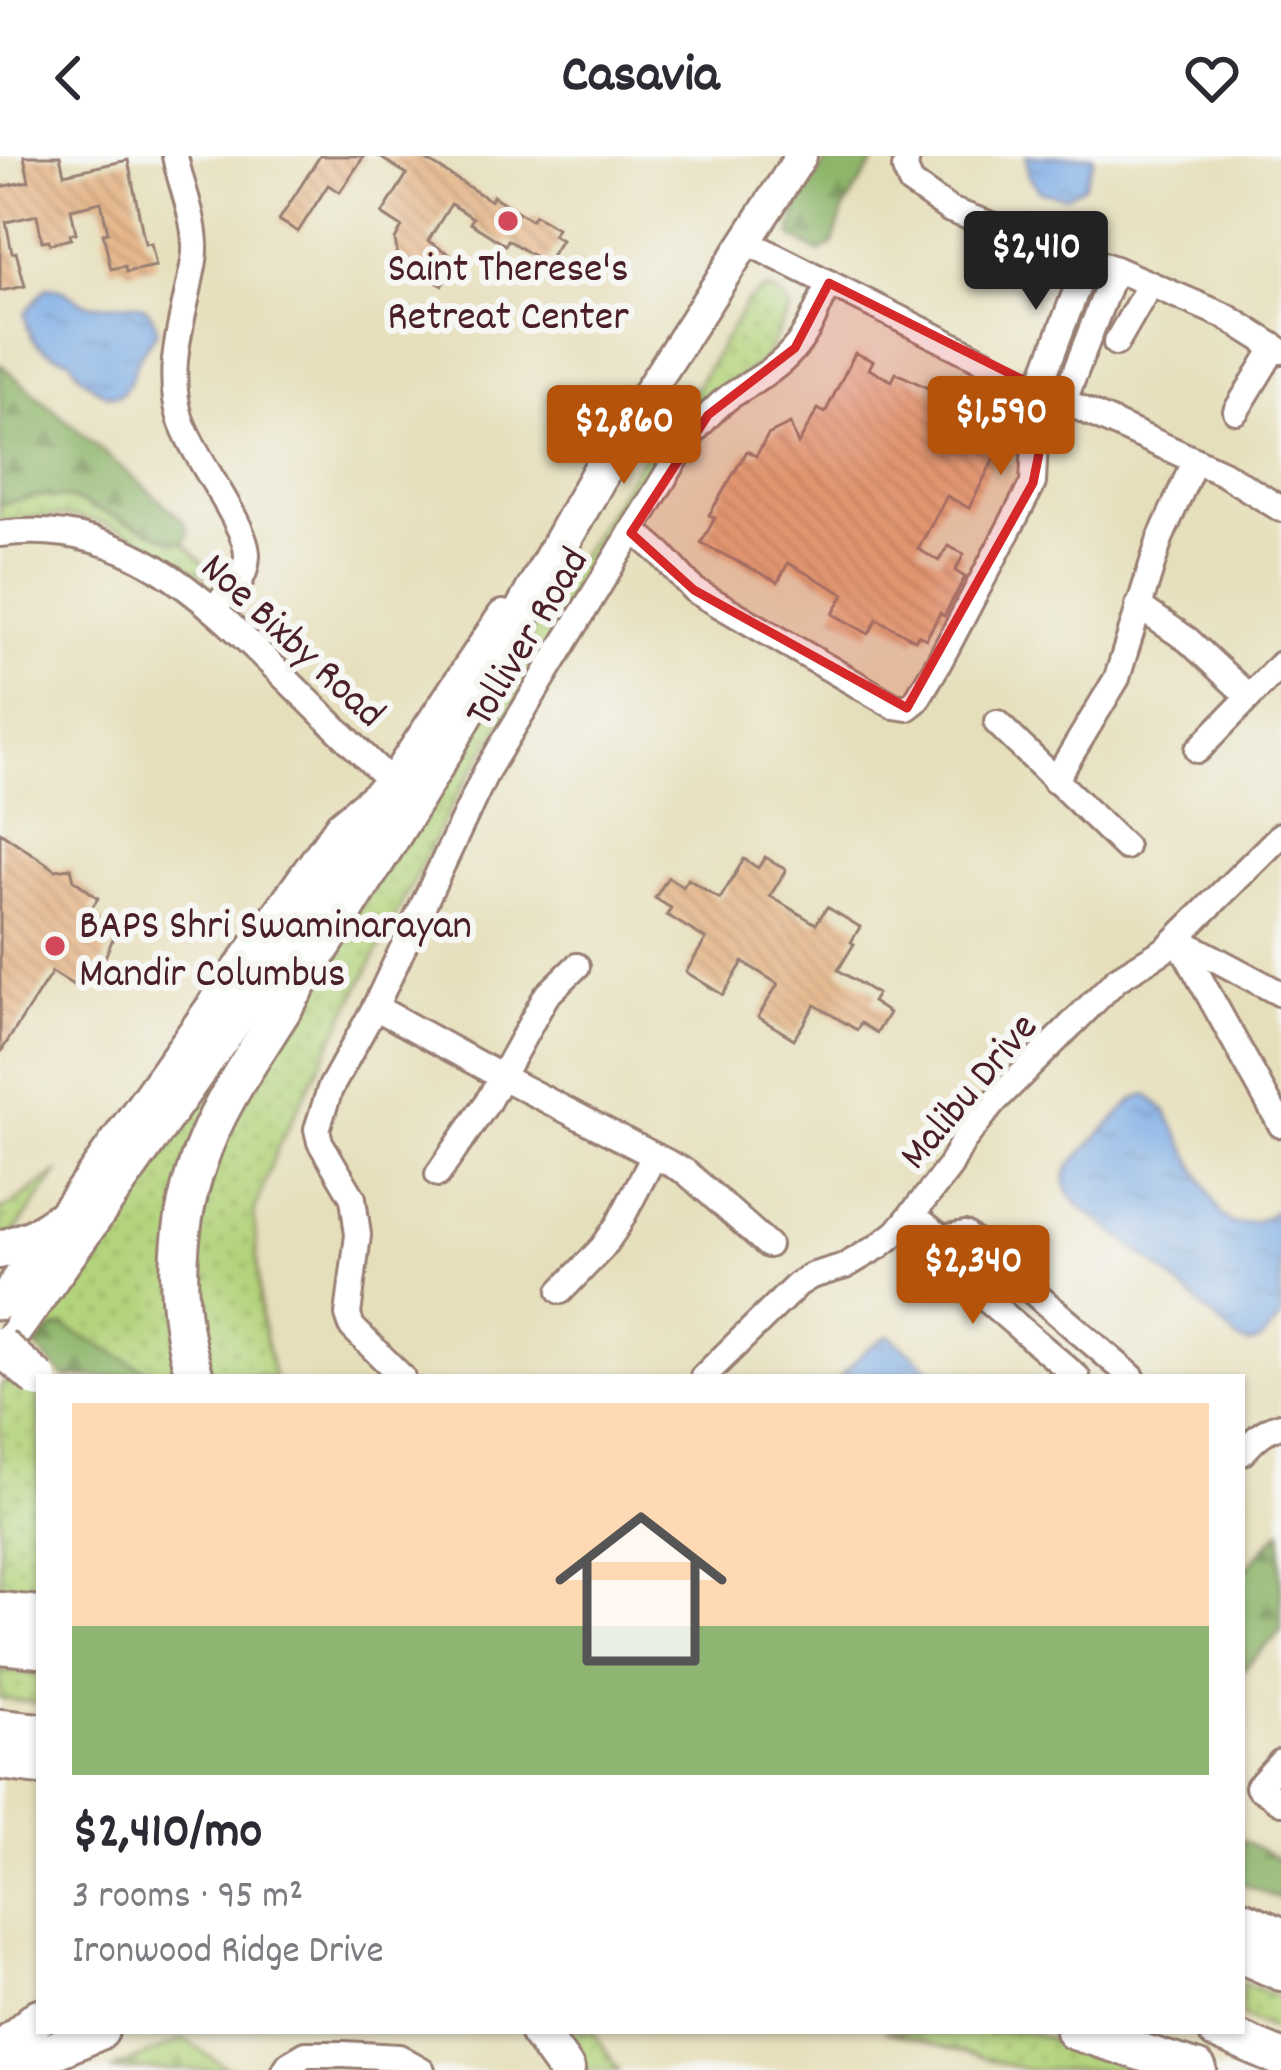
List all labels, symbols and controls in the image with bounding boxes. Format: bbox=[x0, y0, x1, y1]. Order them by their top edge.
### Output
text: Casavia bbox=[562, 40, 719, 117]
icon: back bbox=[36, 45, 102, 111]
icon: heart bbox=[1179, 45, 1245, 111]
marker: Saint Therese's Retreat Center bbox=[495, 208, 521, 234]
pin: $2,410 bbox=[938, 211, 1134, 313]
text: $2,410 bbox=[991, 222, 1081, 277]
place label: Saint Therese's Retreat Center bbox=[387, 242, 629, 350]
pin: $1,590 bbox=[903, 376, 1099, 478]
pin: $2,860 bbox=[526, 385, 722, 487]
text: $1,590 bbox=[955, 387, 1047, 442]
text: $2,860 bbox=[574, 396, 674, 451]
street label: Tolliver Road bbox=[453, 538, 607, 739]
street label: Noe Bixby Road bbox=[184, 541, 396, 745]
place label: BAPS Shri Swaminarayan Mandir Columbus bbox=[79, 899, 472, 1007]
marker: BAPS Shri Swaminarayan Mandir Columbus bbox=[42, 933, 68, 959]
street label: Malibu Drive bbox=[888, 1002, 1055, 1185]
pin: $2,340 bbox=[875, 1225, 1071, 1327]
text: $2,340 bbox=[924, 1236, 1022, 1291]
icon: home bbox=[533, 1481, 749, 1697]
text: $2,410/mo bbox=[72, 1799, 262, 1871]
text: 3 rooms · 95 m² bbox=[72, 1871, 303, 1926]
text: Ironwood Ridge Drive bbox=[72, 1926, 384, 1981]

